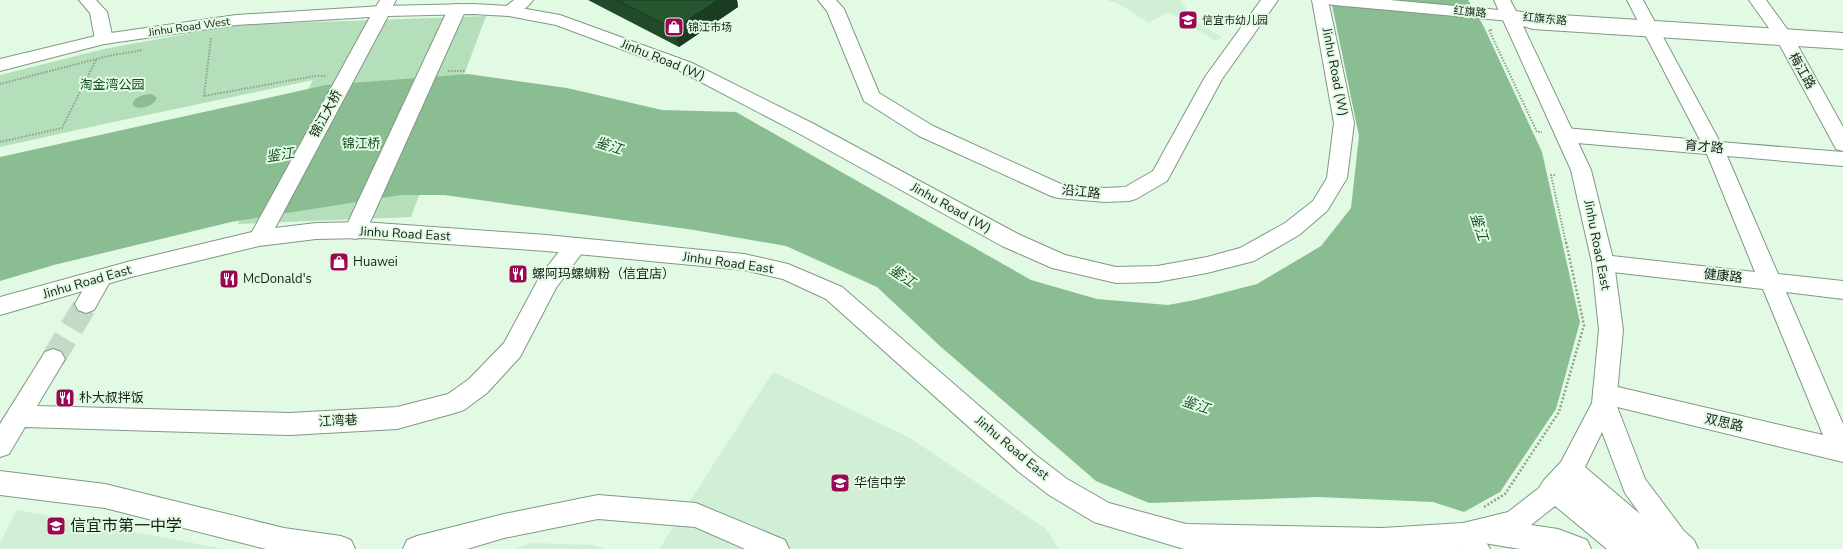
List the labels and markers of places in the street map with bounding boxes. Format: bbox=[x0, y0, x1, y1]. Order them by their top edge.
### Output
school or university icon: 信宜市幼儿园 bbox=[1177, 9, 1199, 31]
place label: 信宜市幼儿园 bbox=[1202, 13, 1268, 28]
shop icon: 锦江市场 bbox=[663, 16, 685, 38]
place label: 锦江市场 bbox=[688, 20, 732, 35]
shop icon: Huawei bbox=[328, 251, 350, 273]
place label: Huawei bbox=[353, 253, 398, 271]
restaurant icon: 螺阿玛螺蛳粉（信宜店） bbox=[507, 263, 529, 285]
place label: 螺阿玛螺蛳粉（信宜店） bbox=[532, 265, 675, 283]
restaurant icon: McDonald's bbox=[218, 268, 240, 290]
place label: McDonald's bbox=[243, 270, 312, 288]
restaurant icon: 朴大叔拌饭 bbox=[54, 387, 76, 409]
place label: 朴大叔拌饭 bbox=[79, 389, 144, 407]
school or university icon: 华信中学 bbox=[829, 472, 851, 494]
place label: 华信中学 bbox=[854, 474, 906, 492]
school or university icon: 信宜市第一中学 bbox=[45, 515, 67, 537]
place label: 信宜市第一中学 bbox=[70, 515, 182, 537]

